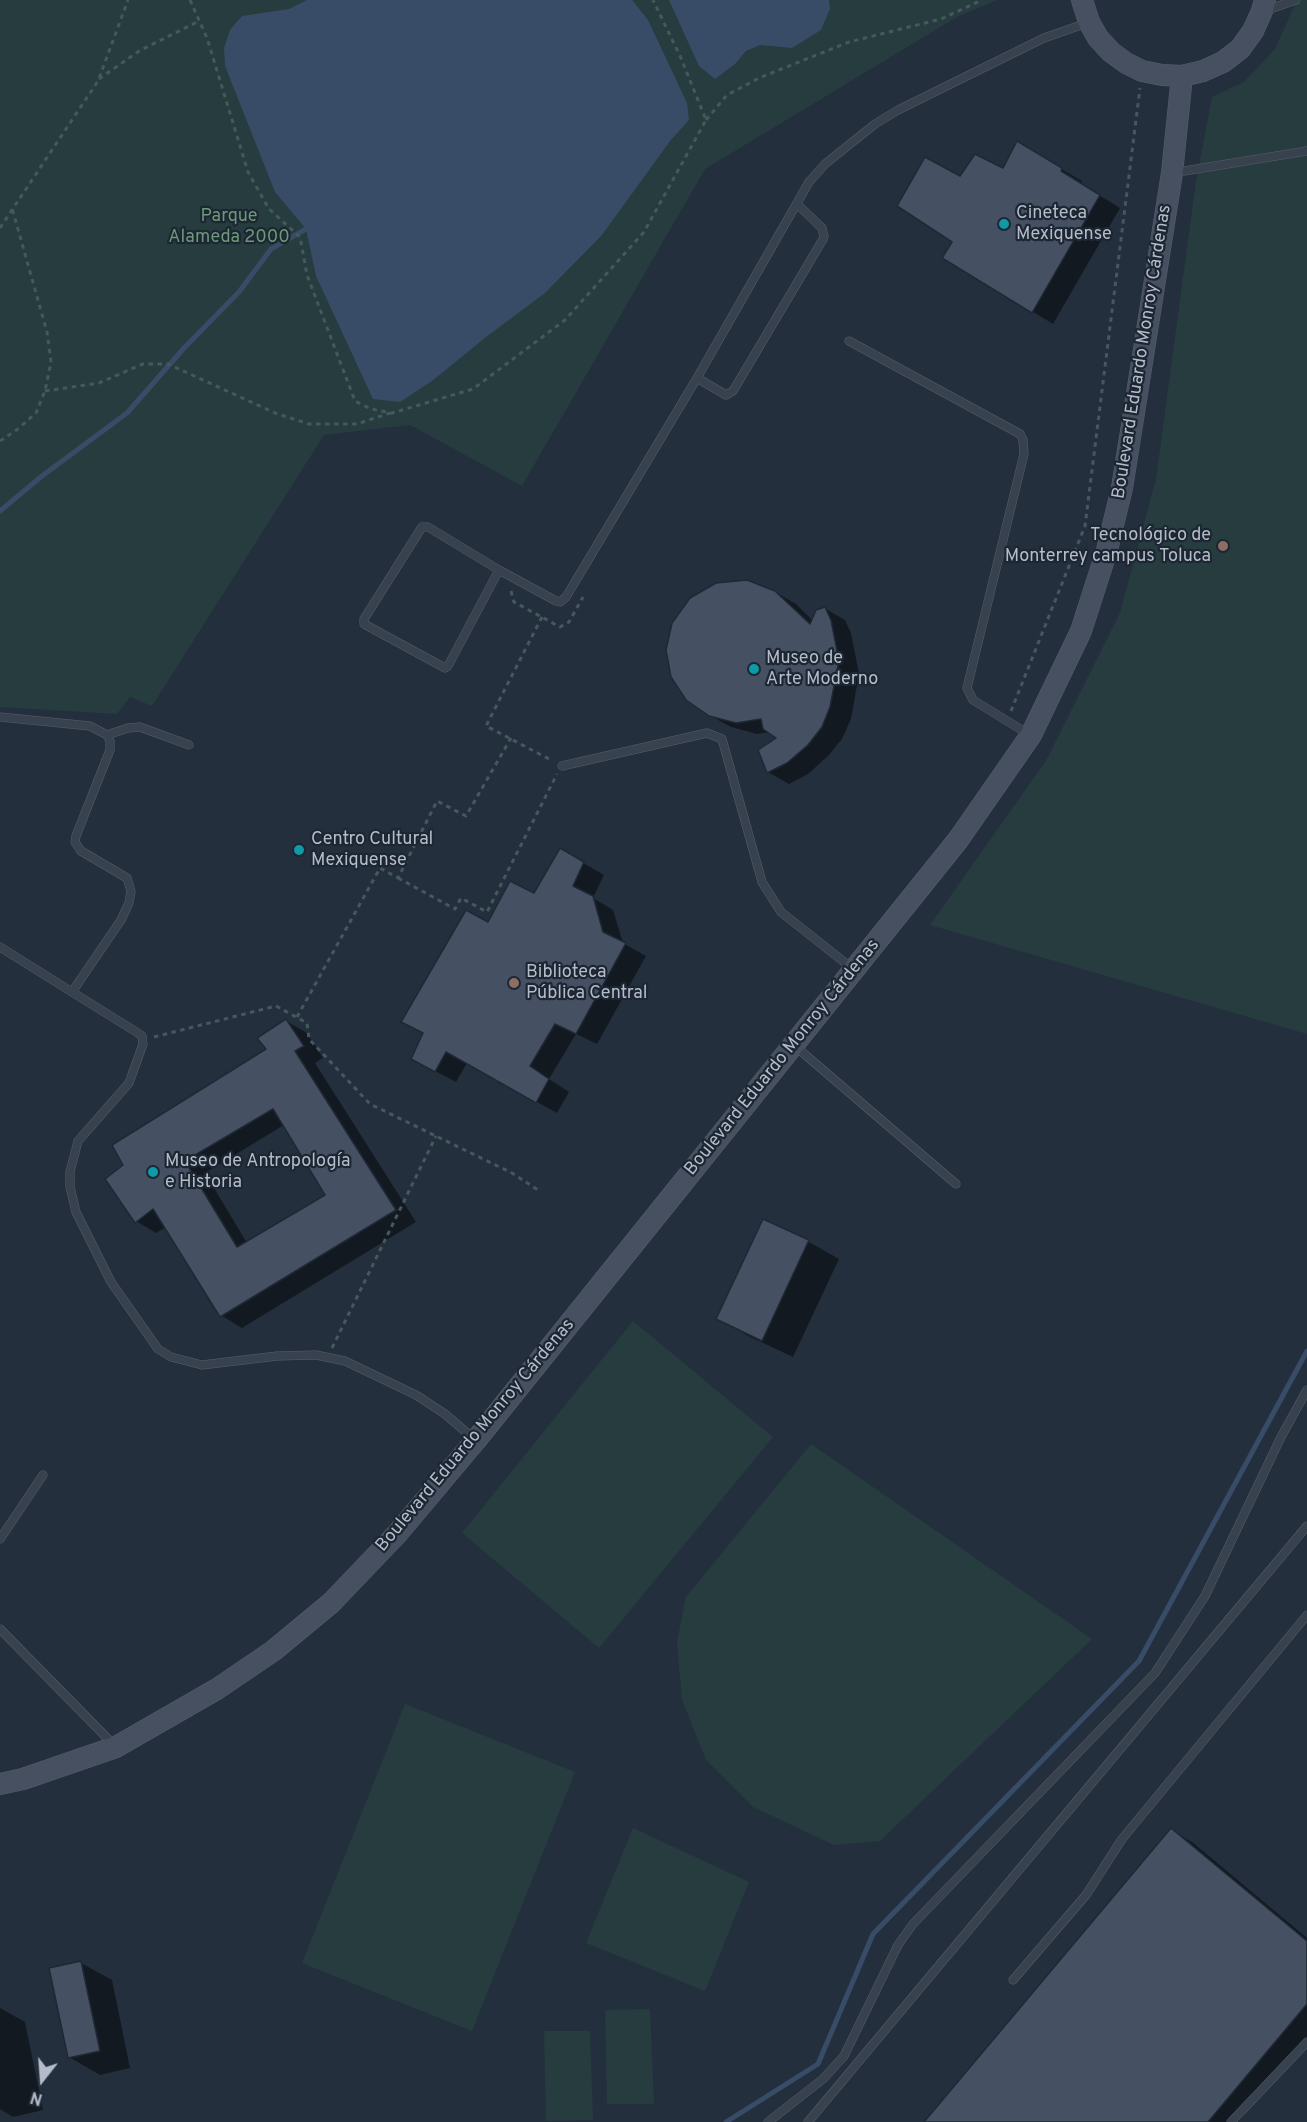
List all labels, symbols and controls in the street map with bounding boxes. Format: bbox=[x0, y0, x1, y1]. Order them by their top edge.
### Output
place label: Cineteca Mexiquense bbox=[1016, 203, 1112, 246]
street label: Boulevard Eduardo Monroy Cárdenas bbox=[1109, 203, 1177, 501]
park label: Parque Alameda 2000 bbox=[168, 206, 290, 248]
marker: Cineteca Mexiquense bbox=[997, 217, 1011, 231]
place label: Tecnológico de Monterrey campus Toluca bbox=[1005, 525, 1211, 568]
marker: Tecnológico de Monterrey campus Toluca bbox=[1216, 539, 1230, 553]
place label: Museo de Arte Moderno bbox=[766, 648, 878, 690]
marker: Museo de Arte Moderno bbox=[747, 662, 761, 676]
place label: Centro Cultural Mexiquense bbox=[311, 829, 433, 872]
marker: Centro Cultural Mexiquense bbox=[292, 843, 306, 857]
street label: Boulevard Eduardo Monroy Cárdenas bbox=[681, 936, 885, 1180]
place label: Biblioteca Pública Central bbox=[526, 962, 647, 1004]
marker: Biblioteca Pública Central bbox=[507, 976, 521, 990]
place label: Museo de Antropología e Historia bbox=[165, 1151, 351, 1194]
marker: Museo de Antropología e Historia bbox=[146, 1165, 160, 1179]
street label: Boulevard Eduardo Monroy Cárdenas bbox=[372, 1315, 580, 1557]
north arrow bbox=[12, 2050, 72, 2110]
text: N bbox=[28, 2086, 45, 2108]

